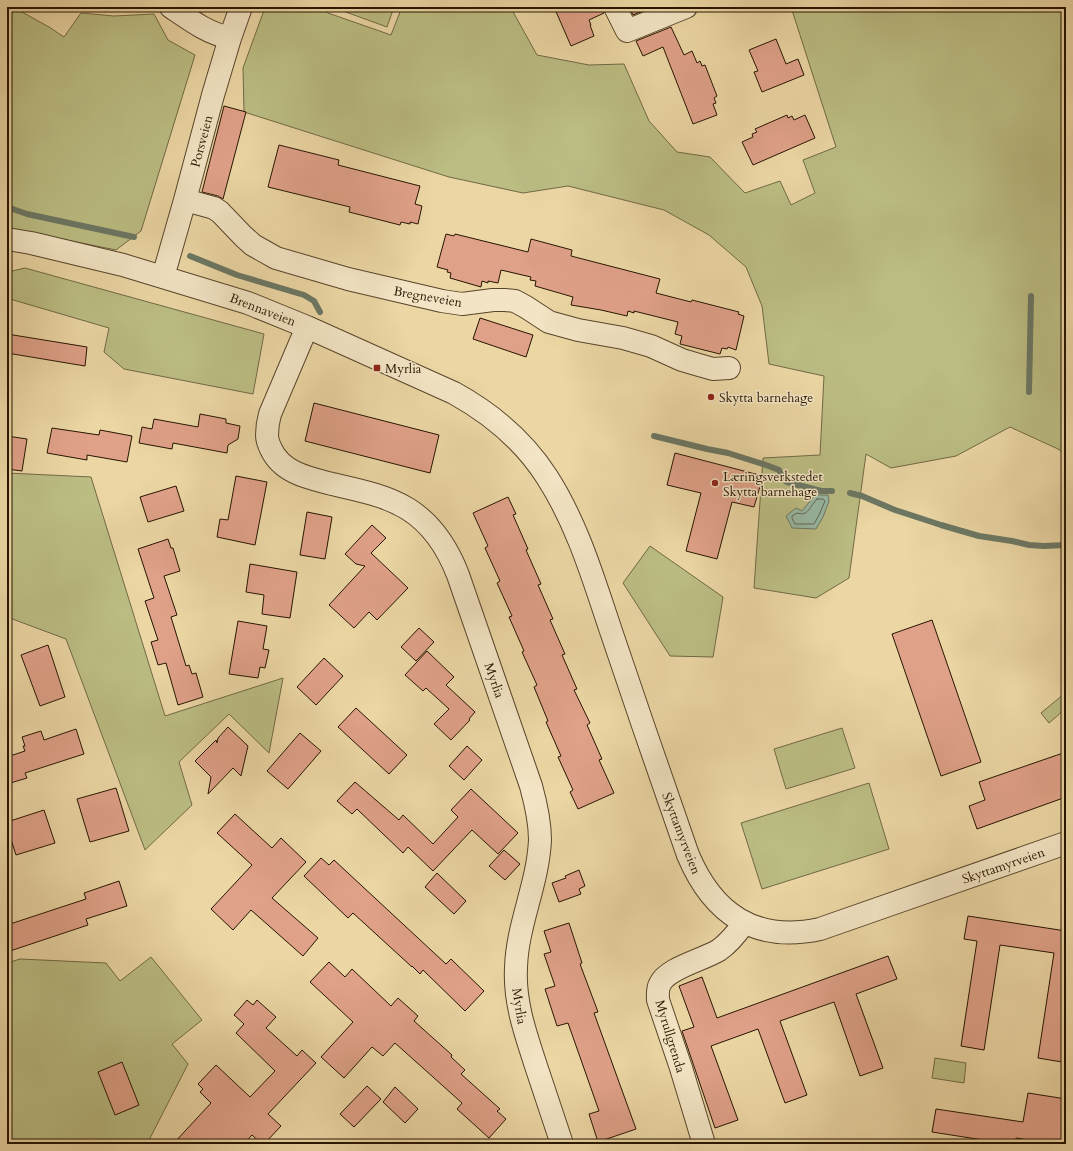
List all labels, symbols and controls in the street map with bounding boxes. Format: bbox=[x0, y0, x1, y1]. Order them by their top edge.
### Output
street label: Porsveien bbox=[186, 113, 218, 169]
street label: Bregneveien bbox=[392, 282, 464, 312]
street label: Brennaveien bbox=[227, 289, 299, 331]
place label: Myrlia bbox=[385, 360, 422, 378]
marker: Myrlia bbox=[372, 363, 382, 373]
place label: Skytta barnehage bbox=[719, 389, 813, 407]
marker: Skytta barnehage bbox=[706, 392, 716, 402]
place label: Læringsverkstedet Skytta barnehage bbox=[723, 468, 823, 501]
marker: Læringsverkstedet Skytta barnehage bbox=[710, 478, 720, 488]
street label: Myrlia bbox=[480, 660, 509, 701]
street label: Skyttamyrveien bbox=[657, 790, 705, 877]
street label: Skyttamyrveien bbox=[960, 843, 1048, 888]
street label: Myrlia bbox=[507, 987, 531, 1026]
street label: Myrullgrenda bbox=[650, 998, 690, 1075]

